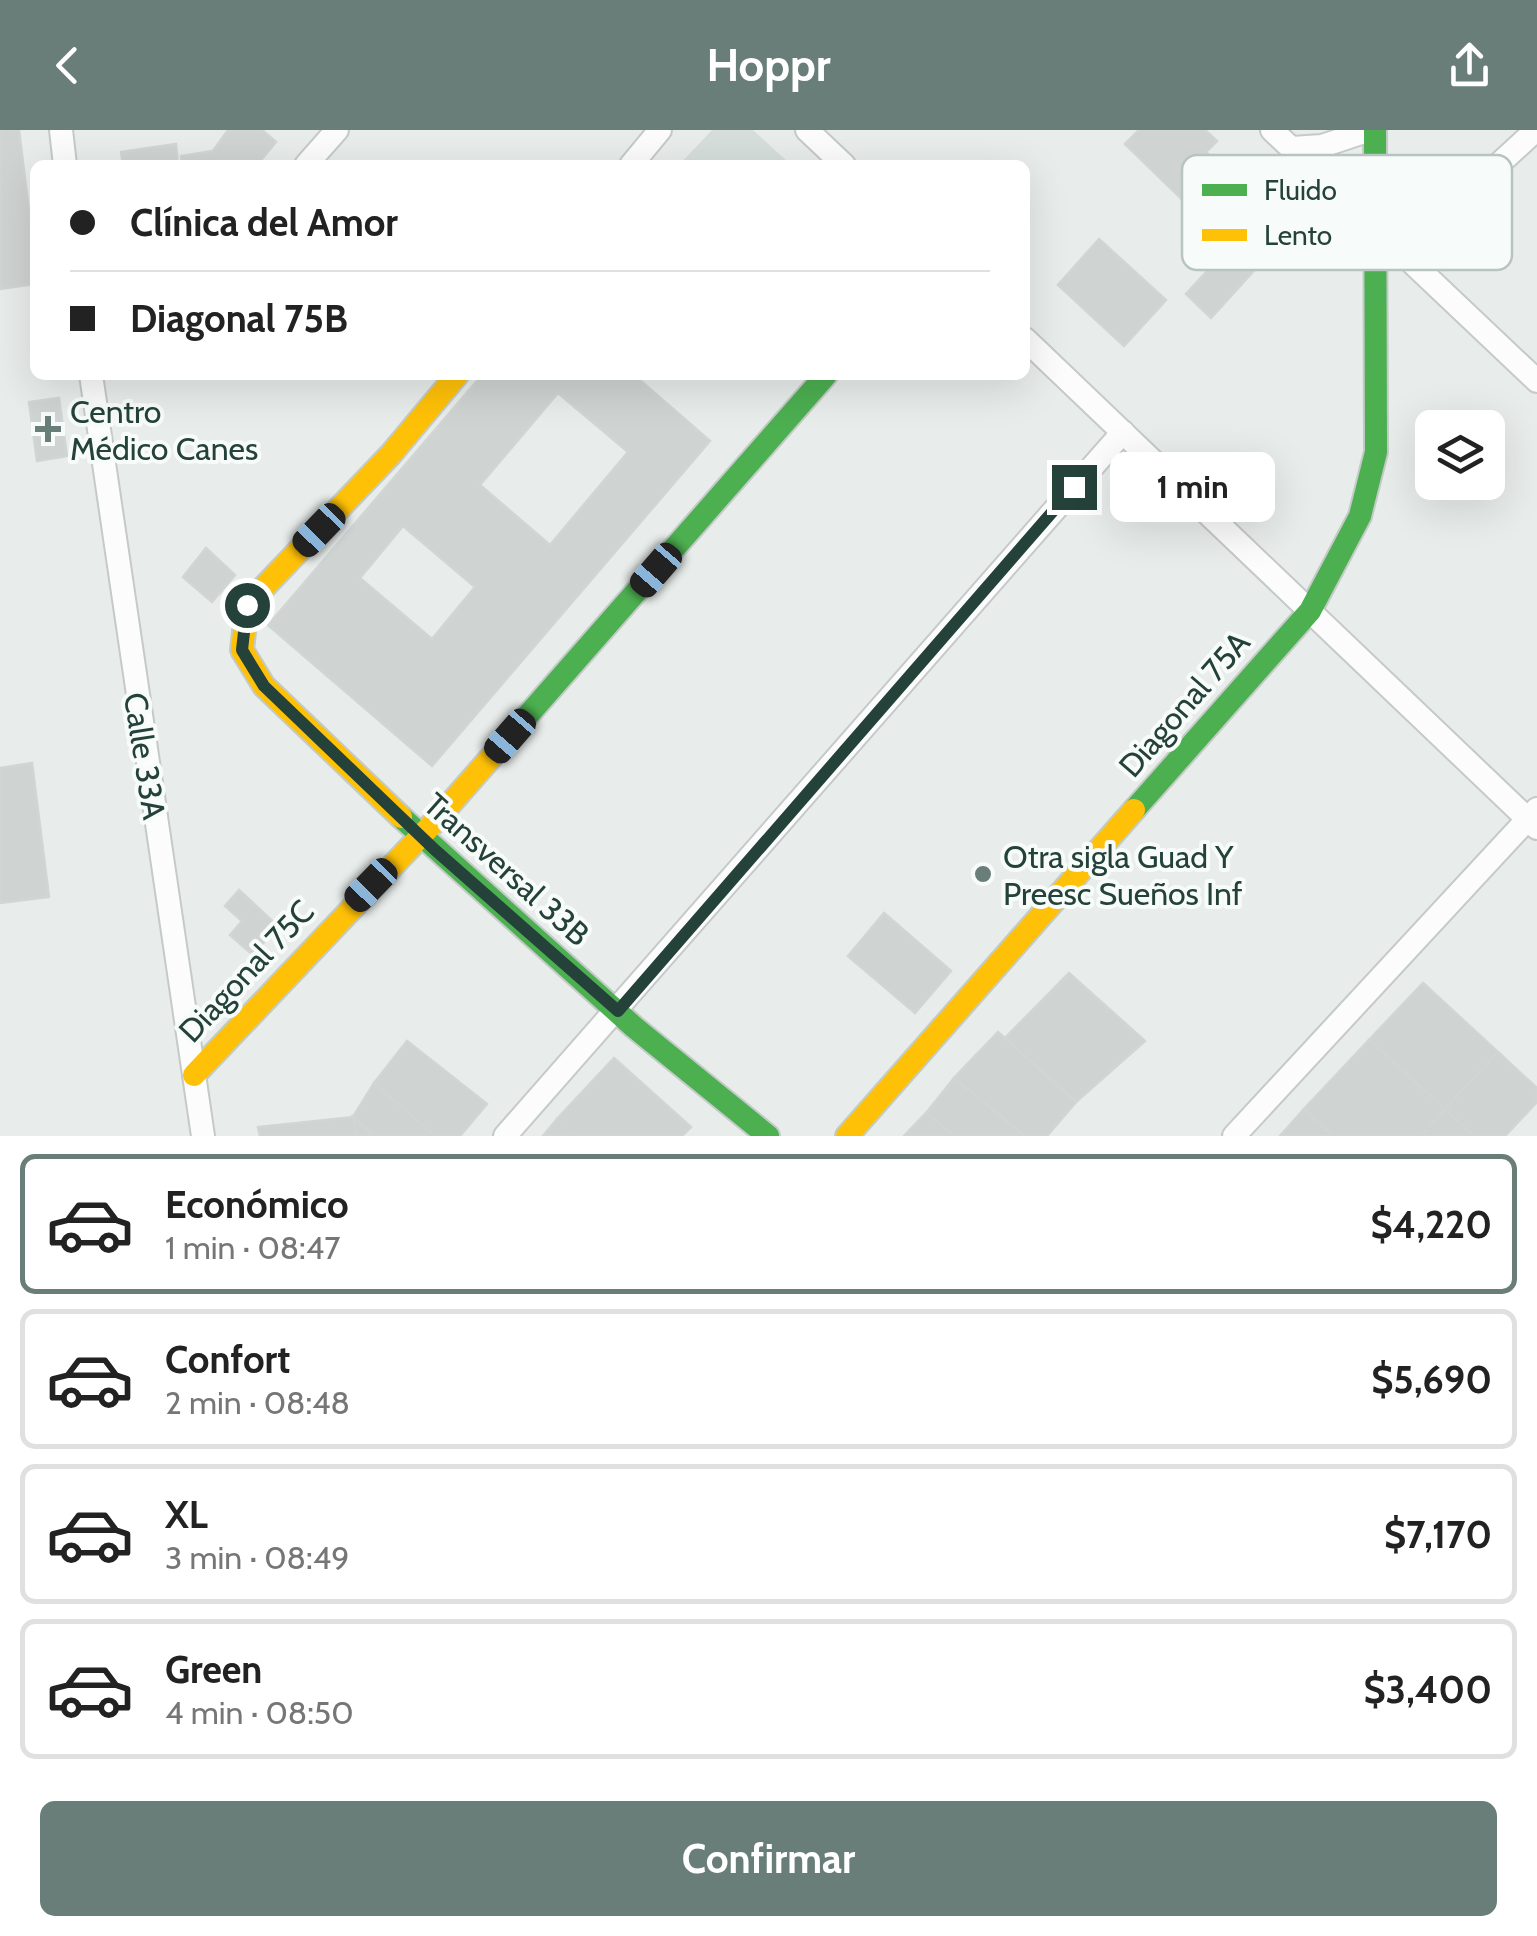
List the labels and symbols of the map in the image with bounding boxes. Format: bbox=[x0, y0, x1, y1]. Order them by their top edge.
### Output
legend bbox=[1182, 155, 1512, 270]
text: Fluido bbox=[1264, 173, 1337, 207]
text: Lento bbox=[1264, 218, 1332, 252]
place label: Centro Médico Canes bbox=[70, 392, 258, 468]
marker: Centro Médico Canes bbox=[35, 416, 61, 442]
callout: 1 min bbox=[1109, 452, 1274, 522]
route end bbox=[1052, 465, 1097, 510]
car bbox=[287, 498, 351, 562]
car bbox=[625, 538, 687, 602]
route start bbox=[225, 583, 270, 628]
street label: Diagonal 75A bbox=[1110, 623, 1258, 785]
street label: Calle 33A bbox=[116, 690, 174, 823]
car bbox=[479, 704, 541, 768]
street label: Transversal 33B bbox=[416, 784, 598, 954]
place label: Otra sigla Guad Y Preesc Sueños Inf bbox=[1003, 837, 1243, 913]
car bbox=[339, 853, 403, 917]
marker: Otra sigla Guad Y Preesc Sueños Inf bbox=[972, 863, 994, 885]
street label: Diagonal 75C bbox=[170, 892, 322, 1050]

